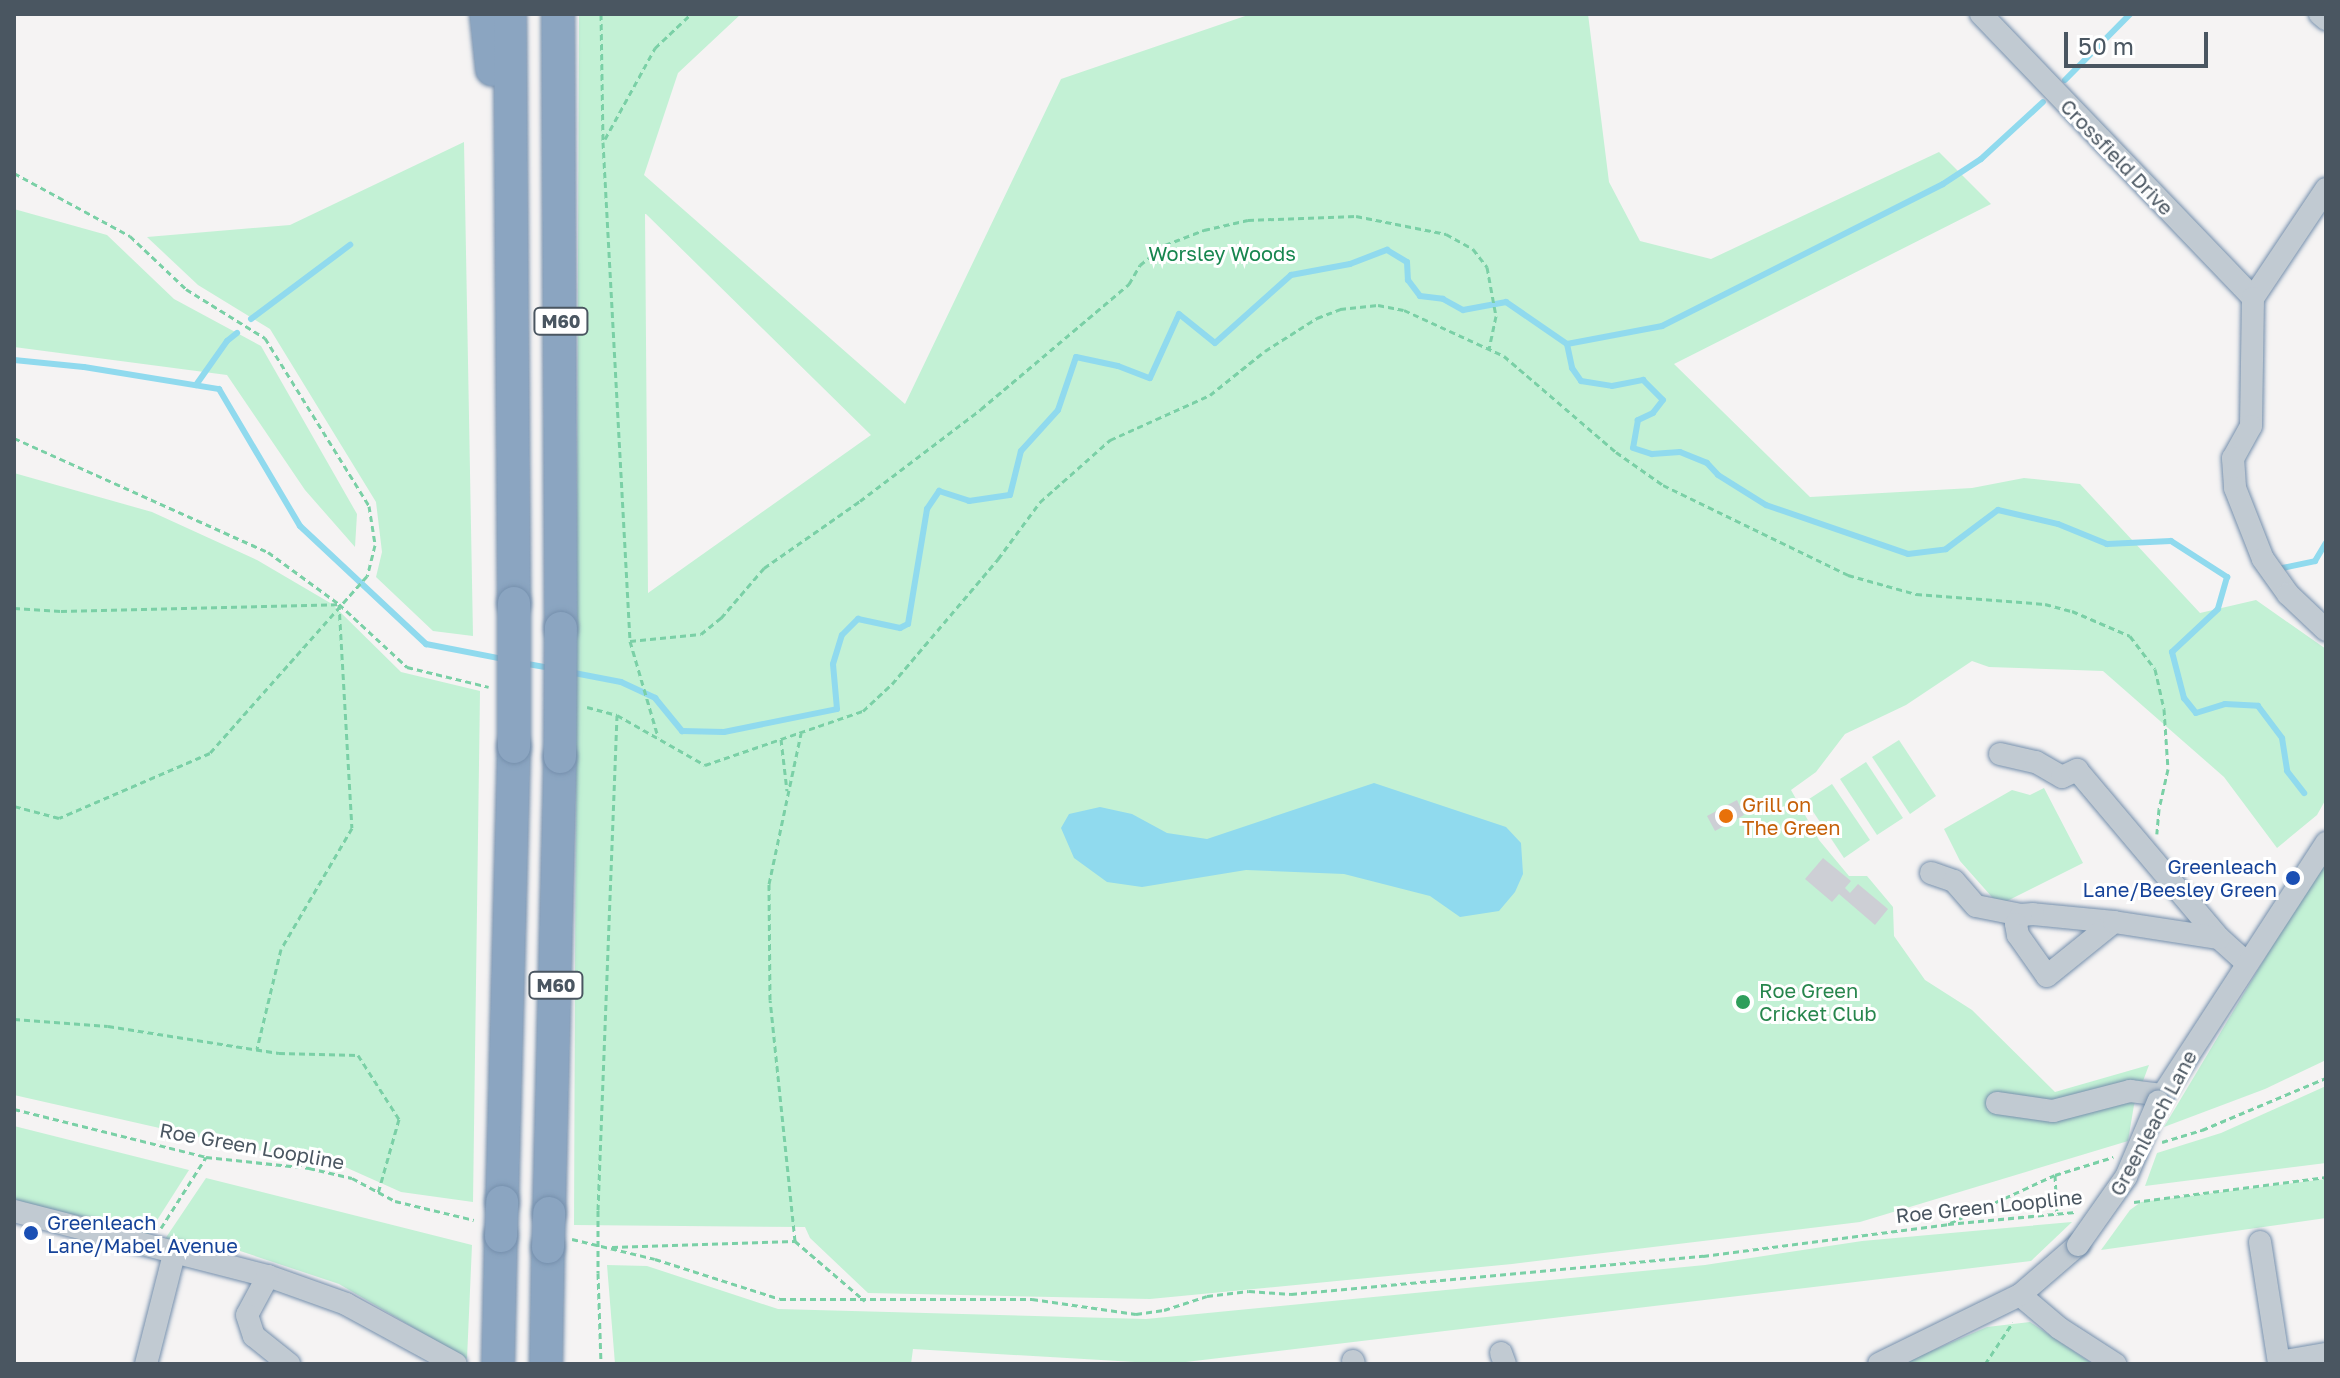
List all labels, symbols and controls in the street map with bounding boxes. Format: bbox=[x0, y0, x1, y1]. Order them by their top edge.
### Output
scale bar bbox=[2068, 16, 2212, 66]
text: 50 m bbox=[2078, 31, 2134, 60]
street label: Crossfield Drive bbox=[2056, 94, 2178, 220]
park label: Worsley Woods bbox=[1148, 241, 1296, 265]
road number: M60 bbox=[533, 307, 589, 335]
place label: Grill on The Green bbox=[1742, 792, 1840, 839]
marker: Grill on The Green bbox=[1717, 807, 1735, 825]
place label: Greenleach Lane/Beesley Green bbox=[2083, 854, 2277, 901]
marker: Greenleach Lane/Beesley Green bbox=[2284, 869, 2302, 887]
road number: M60 bbox=[528, 971, 584, 999]
place label: Roe Green Cricket Club bbox=[1759, 978, 1877, 1025]
marker: Roe Green Cricket Club bbox=[1734, 993, 1752, 1011]
street label: Greenleach Lane bbox=[2105, 1046, 2201, 1200]
street label: Roe Green Loopline bbox=[158, 1118, 346, 1174]
street label: Roe Green Loopline bbox=[1895, 1184, 2083, 1228]
place label: Greenleach Lane/Mabel Avenue bbox=[47, 1210, 238, 1257]
marker: Greenleach Lane/Mabel Avenue bbox=[22, 1224, 40, 1242]

